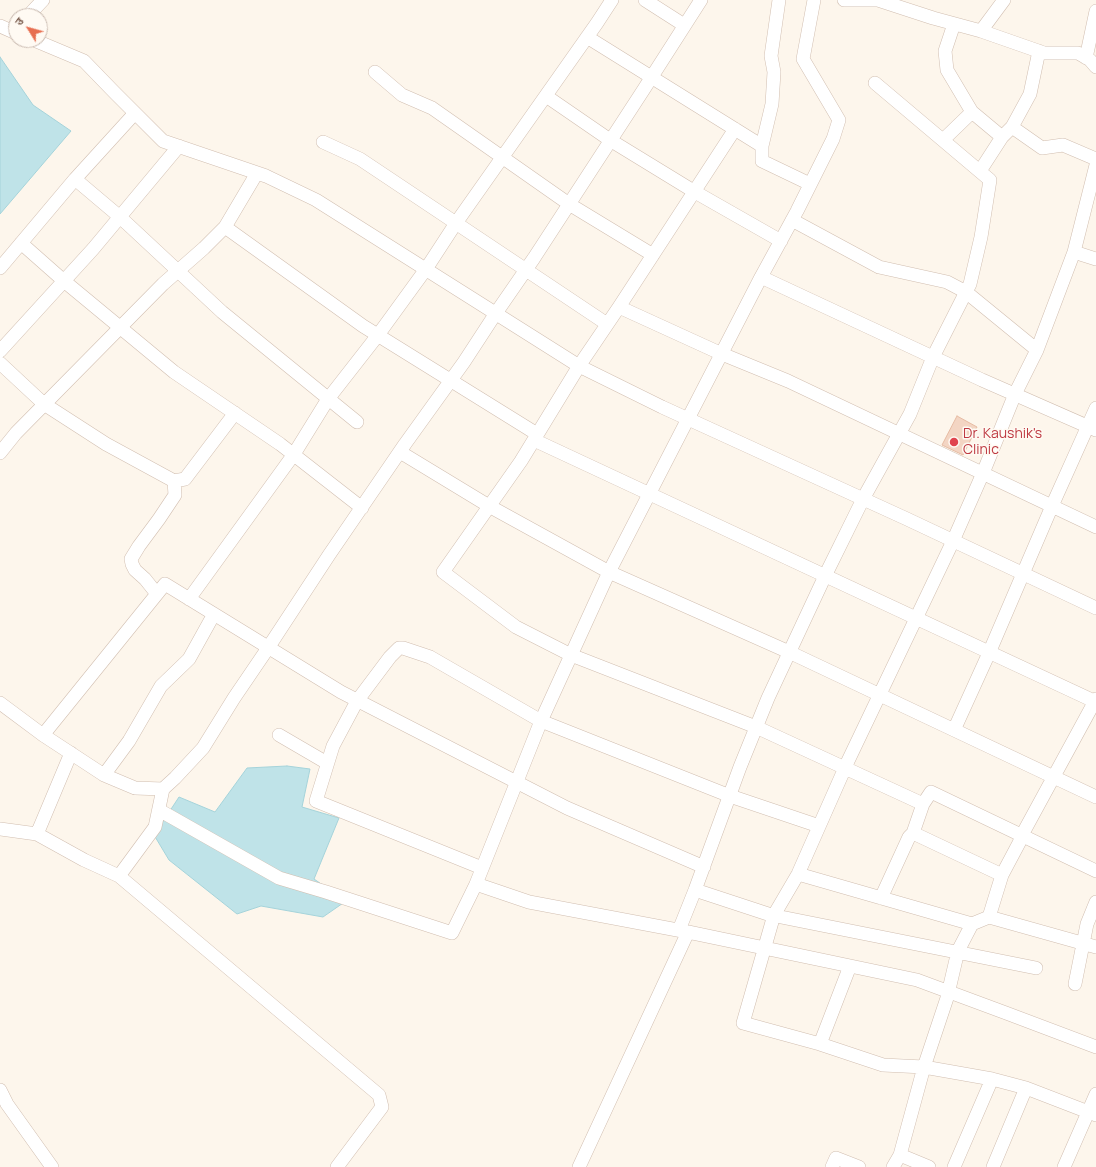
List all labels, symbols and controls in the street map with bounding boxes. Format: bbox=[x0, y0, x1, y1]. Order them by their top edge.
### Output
north arrow bbox=[8, 8, 48, 48]
text: उ bbox=[11, 14, 27, 28]
place label: Dr. Kaushik's Clinic bbox=[963, 426, 1042, 458]
marker: Dr. Kaushik's Clinic bbox=[948, 436, 960, 448]

